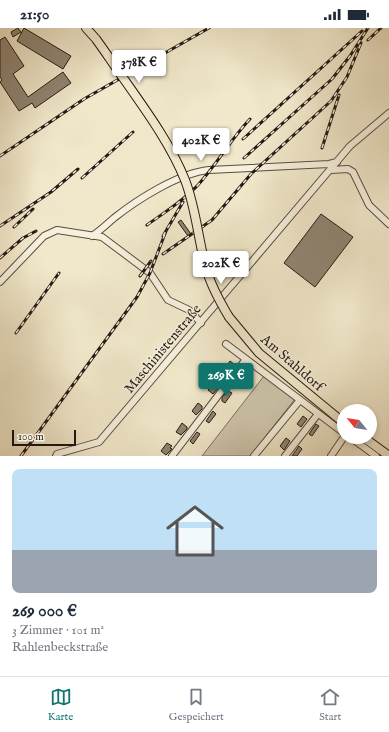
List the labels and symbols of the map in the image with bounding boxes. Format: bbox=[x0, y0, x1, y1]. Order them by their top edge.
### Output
pin: 378K € bbox=[106, 50, 172, 84]
pin: 402K € bbox=[168, 128, 234, 162]
pin: 202K € bbox=[188, 251, 254, 285]
street label: Maschinistenstraße bbox=[121, 300, 206, 397]
street label: Am Stahldorf bbox=[256, 330, 329, 397]
pin: 269K € bbox=[193, 363, 259, 397]
north arrow bbox=[337, 404, 377, 444]
scale bar bbox=[12, 428, 76, 447]

